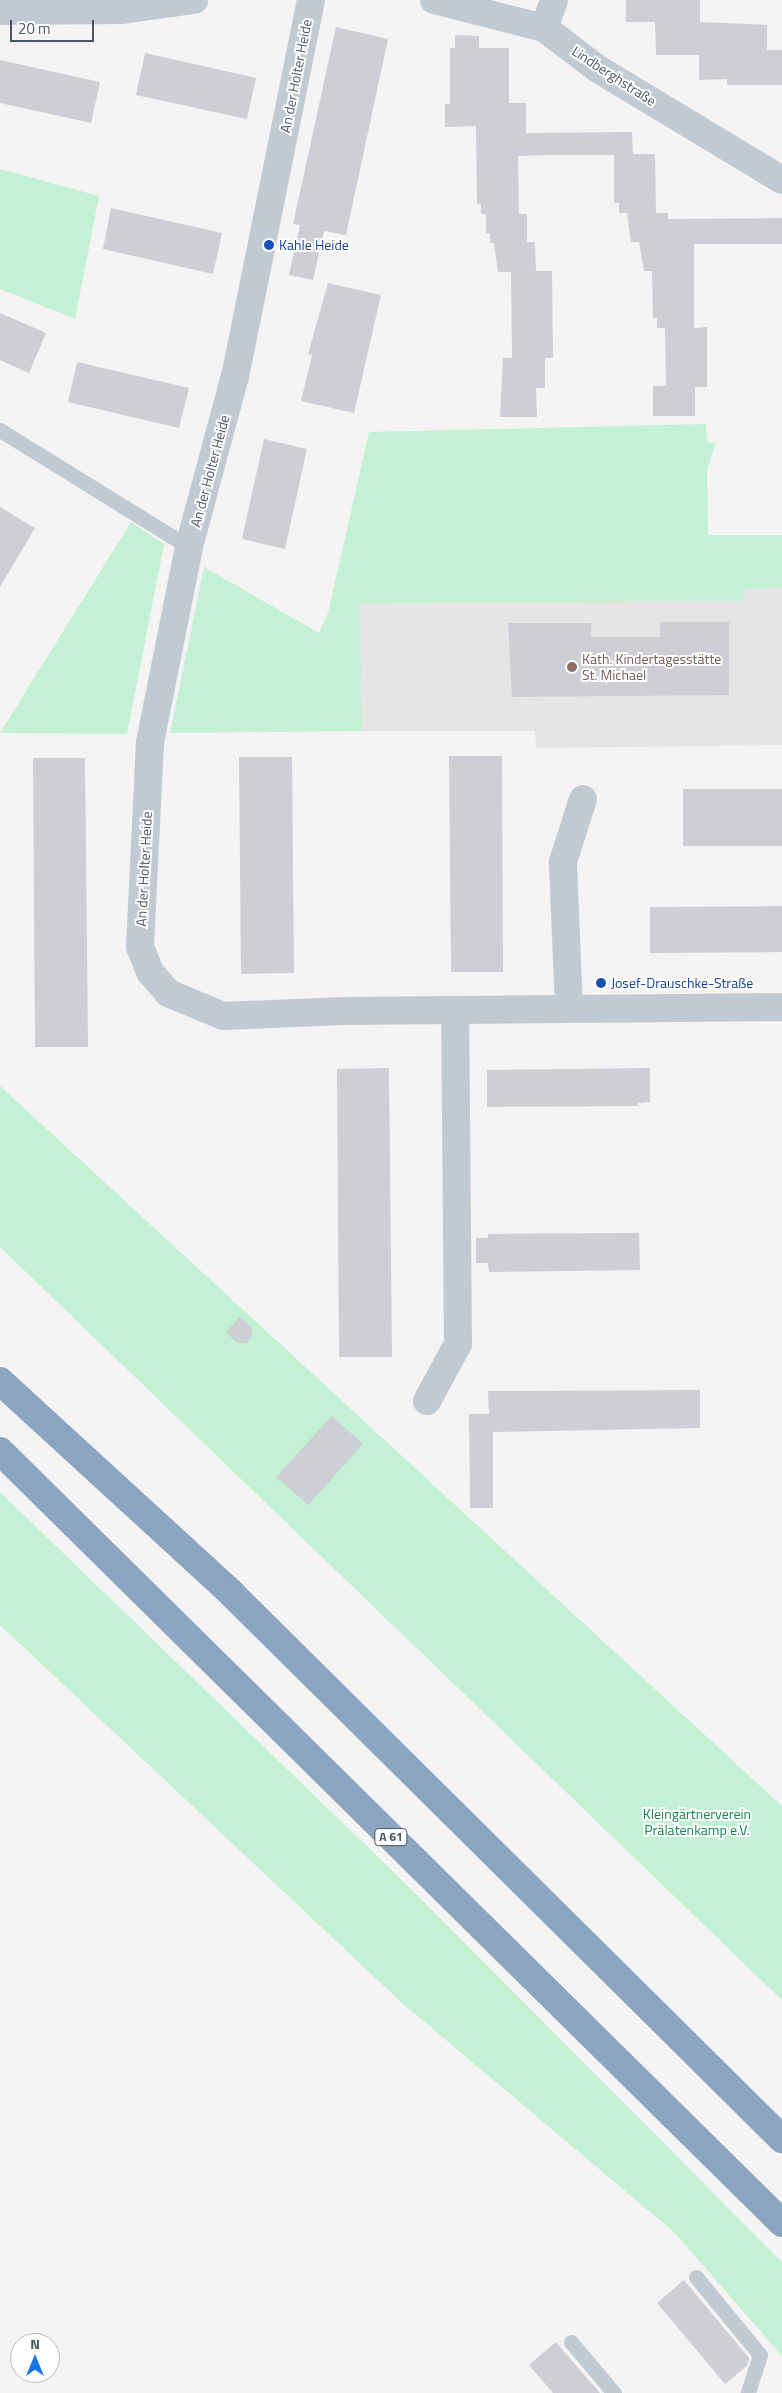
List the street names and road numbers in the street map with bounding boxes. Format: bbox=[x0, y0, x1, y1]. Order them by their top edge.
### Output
street label: An der Holter Heide bbox=[277, 18, 315, 134]
street label: Lindberghstraße bbox=[569, 43, 659, 109]
street label: An der Holter Heide bbox=[187, 413, 233, 529]
street label: An der Holter Heide bbox=[133, 811, 155, 927]
road number: A 61 bbox=[374, 1828, 408, 1846]

